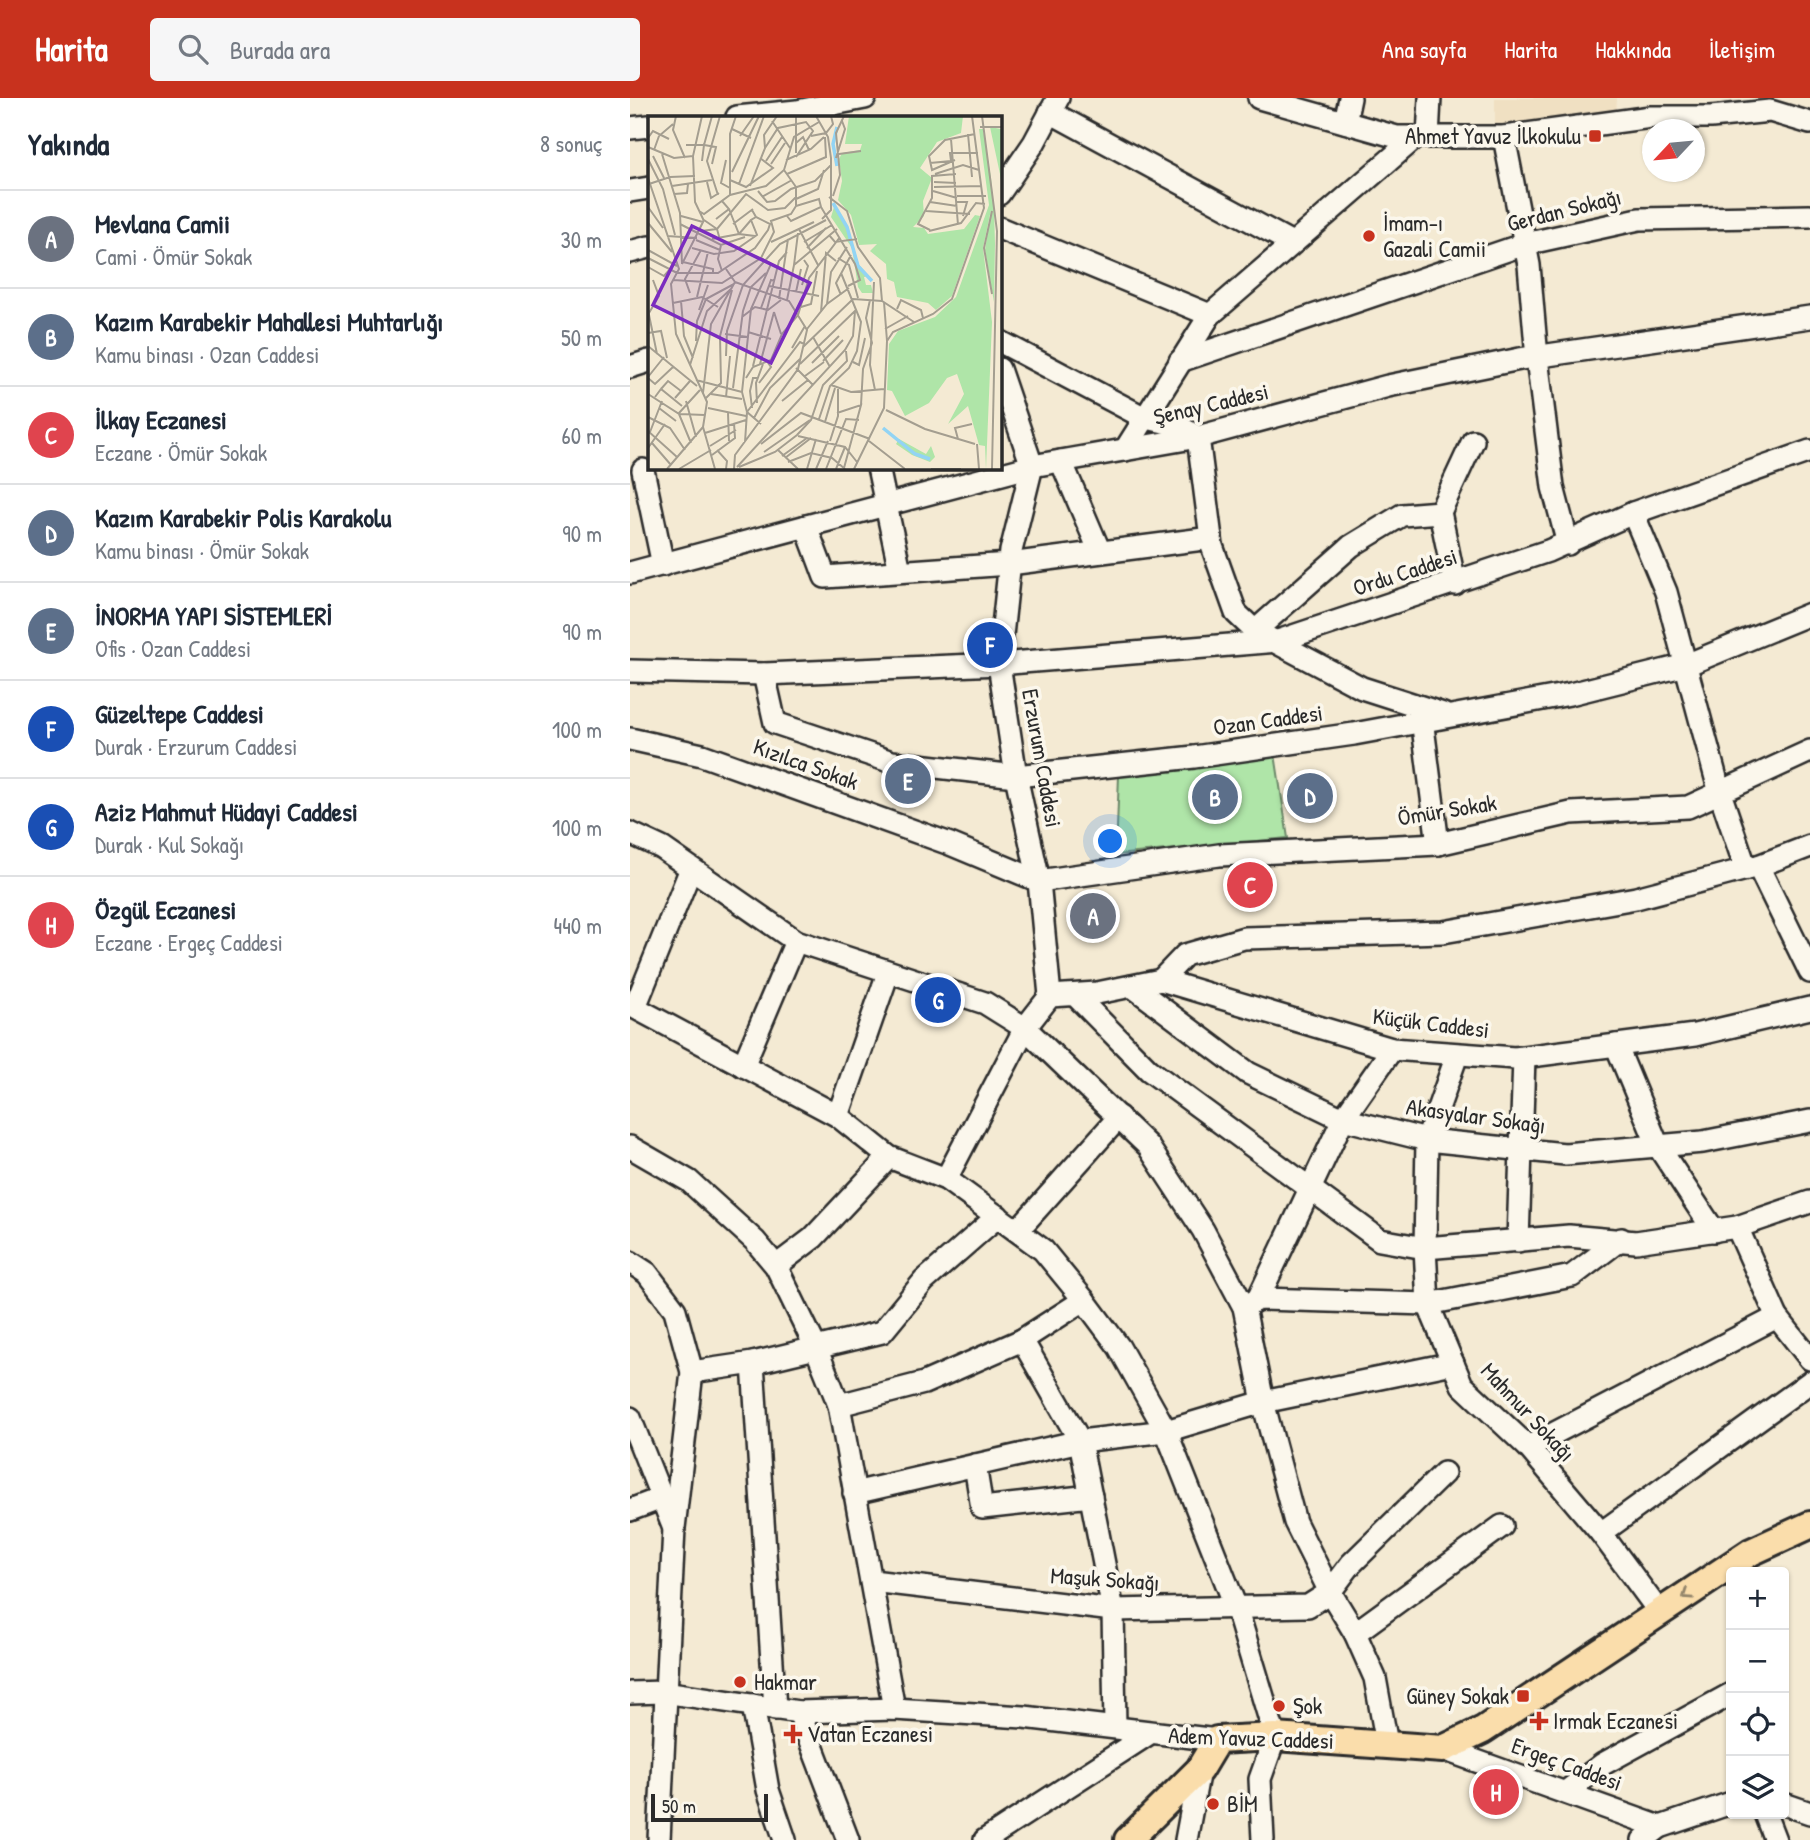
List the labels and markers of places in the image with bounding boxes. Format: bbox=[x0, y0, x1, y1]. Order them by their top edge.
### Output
place label: Ahmet Yavuz İlkokulu bbox=[1405, 120, 1581, 151]
marker: Ahmet Yavuz İlkokulu bbox=[1587, 128, 1603, 144]
place label: İmam-ı Gazali Camii bbox=[1383, 207, 1486, 264]
marker: İmam-ı Gazali Camii bbox=[1361, 228, 1377, 244]
pin: F bbox=[967, 619, 1013, 671]
pin: E bbox=[885, 755, 931, 807]
pin: D bbox=[1287, 770, 1333, 822]
pin: B bbox=[1192, 771, 1238, 823]
pin: C bbox=[1227, 859, 1273, 911]
pin: A bbox=[1070, 890, 1116, 942]
pin: G bbox=[915, 974, 961, 1026]
place label: Hakmar bbox=[754, 1666, 817, 1697]
marker: Hakmar bbox=[732, 1674, 748, 1690]
place label: Güney Sokak bbox=[1406, 1680, 1509, 1711]
marker: Güney Sokak bbox=[1515, 1688, 1531, 1704]
place label: Şok bbox=[1293, 1690, 1323, 1721]
marker: Şok bbox=[1271, 1698, 1287, 1714]
place label: Irmak Eczanesi bbox=[1553, 1705, 1678, 1736]
marker: Irmak Eczanesi bbox=[1531, 1713, 1547, 1729]
place label: Vatan Eczanesi bbox=[807, 1718, 933, 1749]
marker: Vatan Eczanesi bbox=[785, 1726, 801, 1742]
pin: H bbox=[1473, 1766, 1519, 1818]
place label: BİM bbox=[1227, 1788, 1258, 1819]
marker: BİM bbox=[1205, 1796, 1221, 1812]

